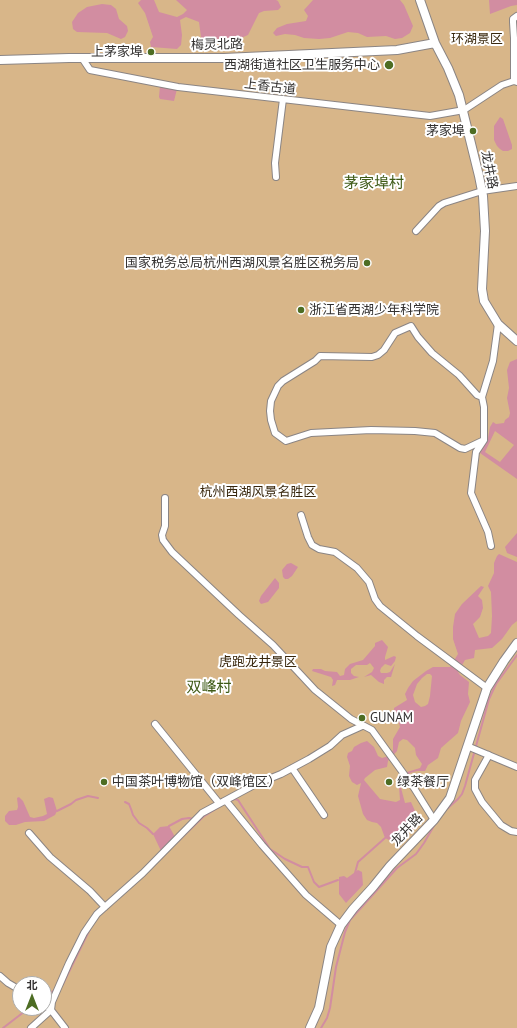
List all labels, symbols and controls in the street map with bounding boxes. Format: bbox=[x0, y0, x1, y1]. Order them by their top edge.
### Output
park label: 环湖景区 bbox=[451, 31, 503, 47]
street label: 梅灵北路 bbox=[191, 37, 243, 53]
place label: 上茅家埠 bbox=[91, 44, 143, 60]
marker: 上茅家埠 bbox=[146, 47, 156, 57]
place label: 西湖街道社区卫生服务中心 bbox=[224, 57, 380, 73]
marker: 西湖街道社区卫生服务中心 bbox=[383, 59, 395, 71]
street label: 上香古道 bbox=[243, 76, 297, 98]
place label: 茅家埠 bbox=[426, 123, 465, 139]
marker: 茅家埠 bbox=[468, 126, 478, 136]
street label: 龙井路 bbox=[478, 149, 500, 191]
district label: 茅家埠村 bbox=[344, 175, 404, 193]
place label: 国家税务总局杭州西湖风景名胜区税务局 bbox=[125, 255, 359, 271]
marker: 国家税务总局杭州西湖风景名胜区税务局 bbox=[362, 258, 372, 268]
place label: 浙江省西湖少年科学院 bbox=[309, 302, 439, 318]
marker: 浙江省西湖少年科学院 bbox=[296, 305, 306, 315]
park label: 杭州西湖风景名胜区 bbox=[200, 484, 316, 500]
park label: 虎跑龙井景区 bbox=[219, 654, 297, 670]
district label: 双峰村 bbox=[187, 679, 231, 697]
place label: GUNAM bbox=[370, 710, 413, 726]
marker: GUNAM bbox=[357, 713, 367, 723]
place label: 中国茶叶博物馆（双峰馆区） bbox=[112, 774, 281, 790]
place label: 绿茶餐厅 bbox=[397, 774, 449, 790]
marker: 中国茶叶博物馆（双峰馆区） bbox=[99, 777, 109, 787]
marker: 绿茶餐厅 bbox=[384, 777, 394, 787]
street label: 龙井路 bbox=[388, 810, 426, 850]
north arrow bbox=[12, 976, 52, 1016]
text: 北 bbox=[27, 978, 38, 992]

